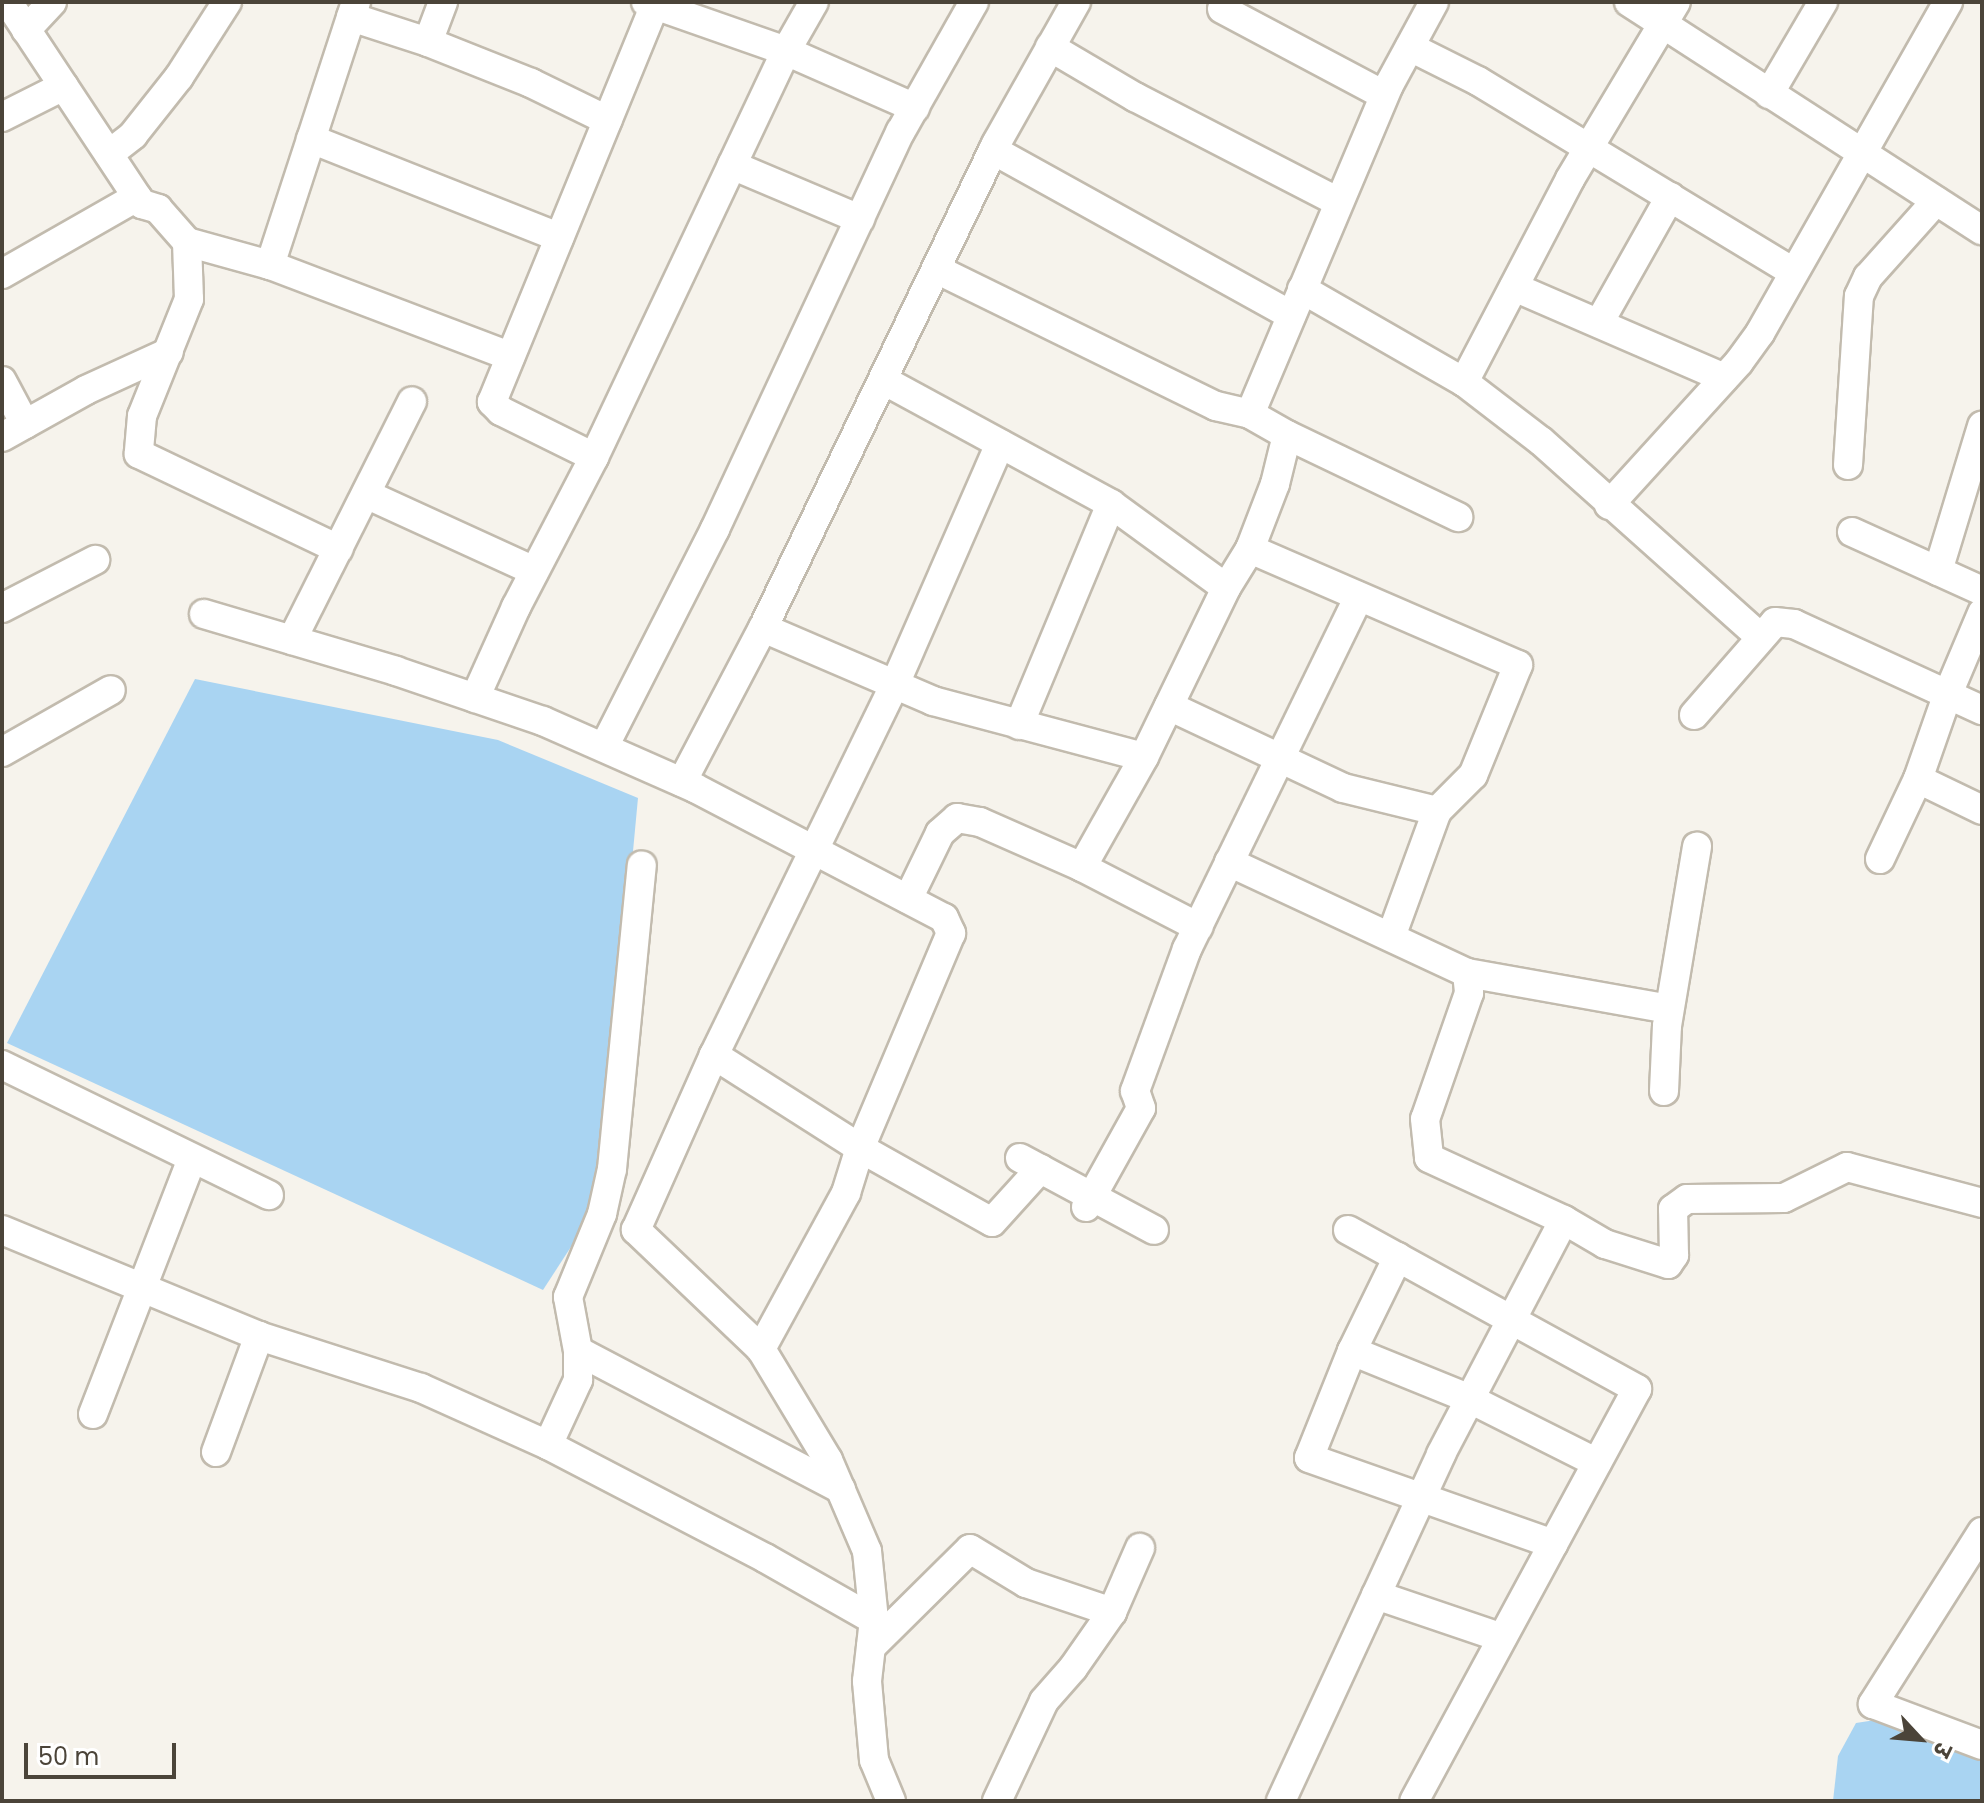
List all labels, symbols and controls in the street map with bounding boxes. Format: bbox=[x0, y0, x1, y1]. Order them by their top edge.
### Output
north arrow bbox=[1880, 1699, 1960, 1779]
scale bar bbox=[28, 1727, 180, 1777]
text: उ bbox=[1925, 1737, 1959, 1762]
text: 50 m bbox=[38, 1740, 99, 1773]

